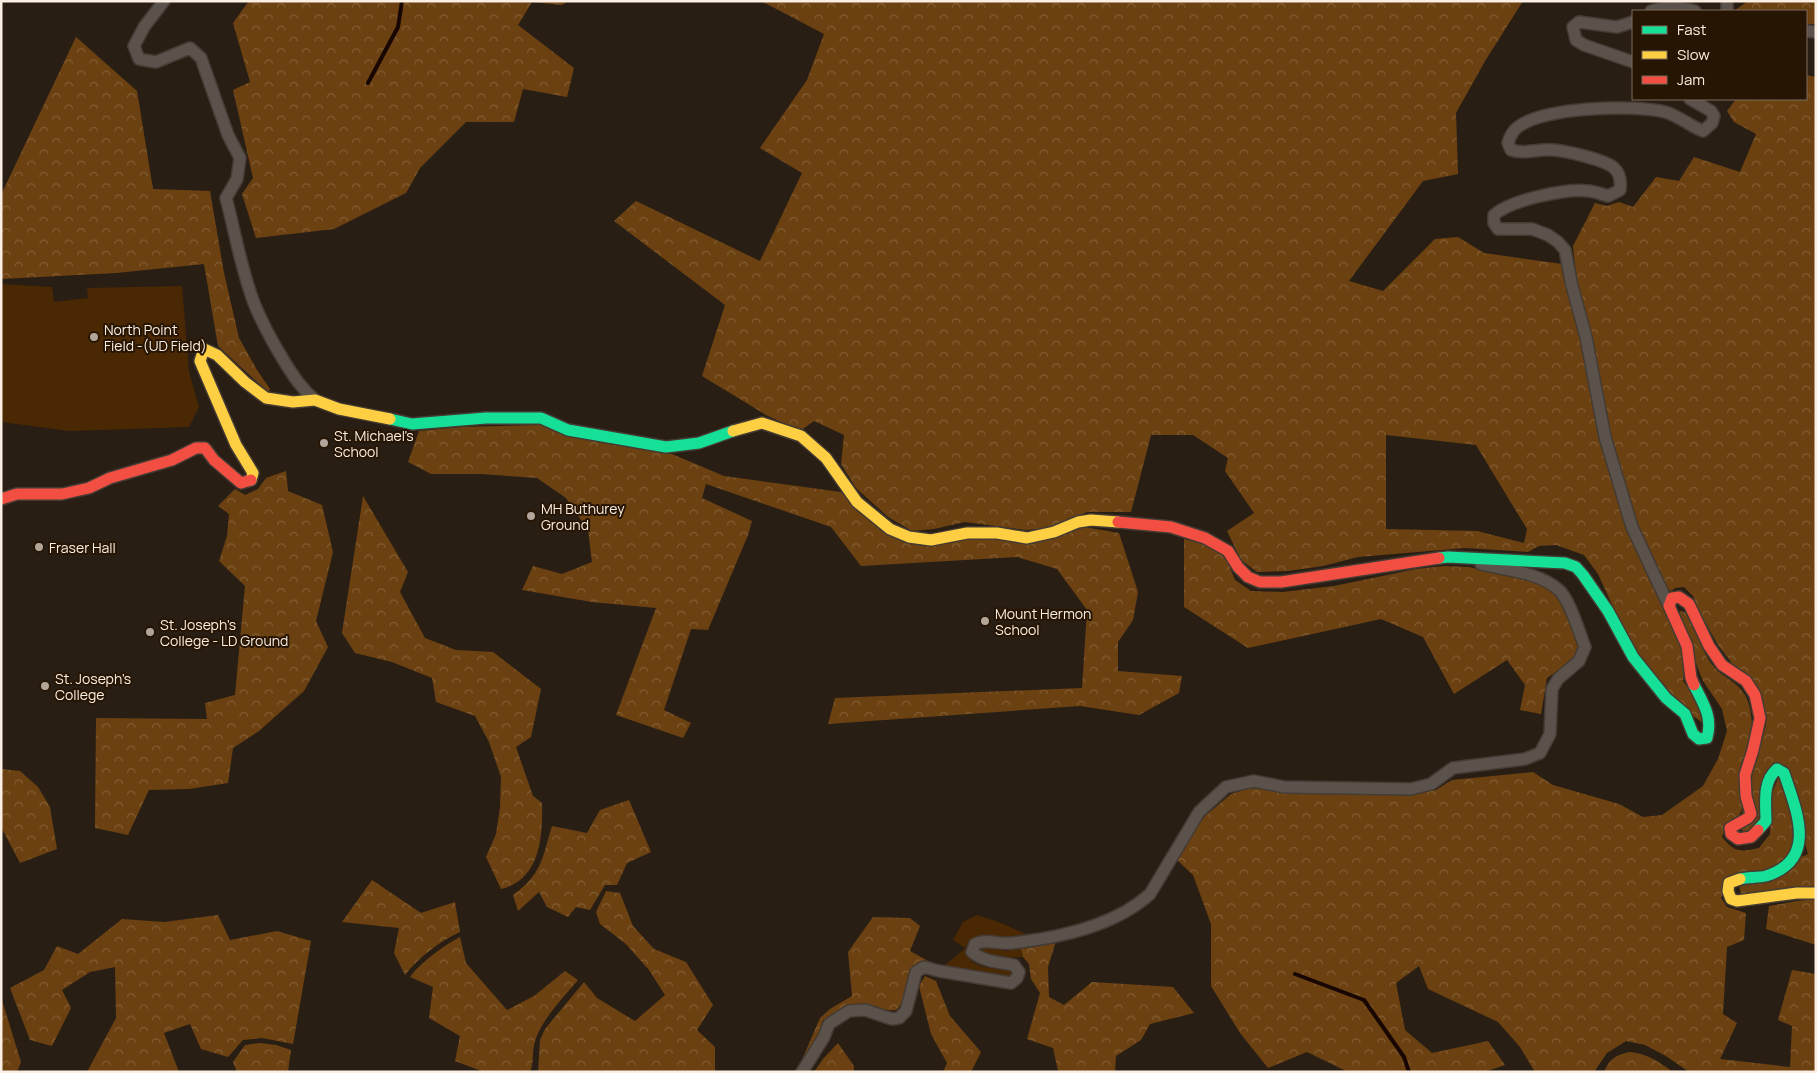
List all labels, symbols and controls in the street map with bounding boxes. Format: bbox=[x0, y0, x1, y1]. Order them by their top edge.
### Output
legend bbox=[1632, 10, 1807, 100]
text: Fast bbox=[1677, 19, 1706, 40]
text: Slow bbox=[1677, 44, 1710, 65]
text: Jam bbox=[1677, 69, 1705, 90]
place label: North Point Field -(UD Field) bbox=[104, 320, 207, 355]
marker: North Point Field -(UD Field) bbox=[88, 331, 100, 343]
place label: St. Michael's School bbox=[334, 426, 414, 461]
marker: St. Michael's School bbox=[318, 437, 330, 449]
place label: MH Buthurey Ground bbox=[541, 499, 625, 534]
marker: MH Buthurey Ground bbox=[525, 510, 537, 522]
place label: Fraser Hall bbox=[49, 538, 116, 557]
marker: Fraser Hall bbox=[33, 541, 45, 553]
place label: Mount Hermon School bbox=[995, 604, 1091, 639]
place label: St. Joseph's College - LD Ground bbox=[160, 615, 288, 650]
marker: Mount Hermon School bbox=[979, 615, 991, 627]
marker: St. Joseph's College - LD Ground bbox=[144, 626, 156, 638]
place label: St. Joseph's College bbox=[55, 669, 131, 704]
marker: St. Joseph's College bbox=[39, 680, 51, 692]

